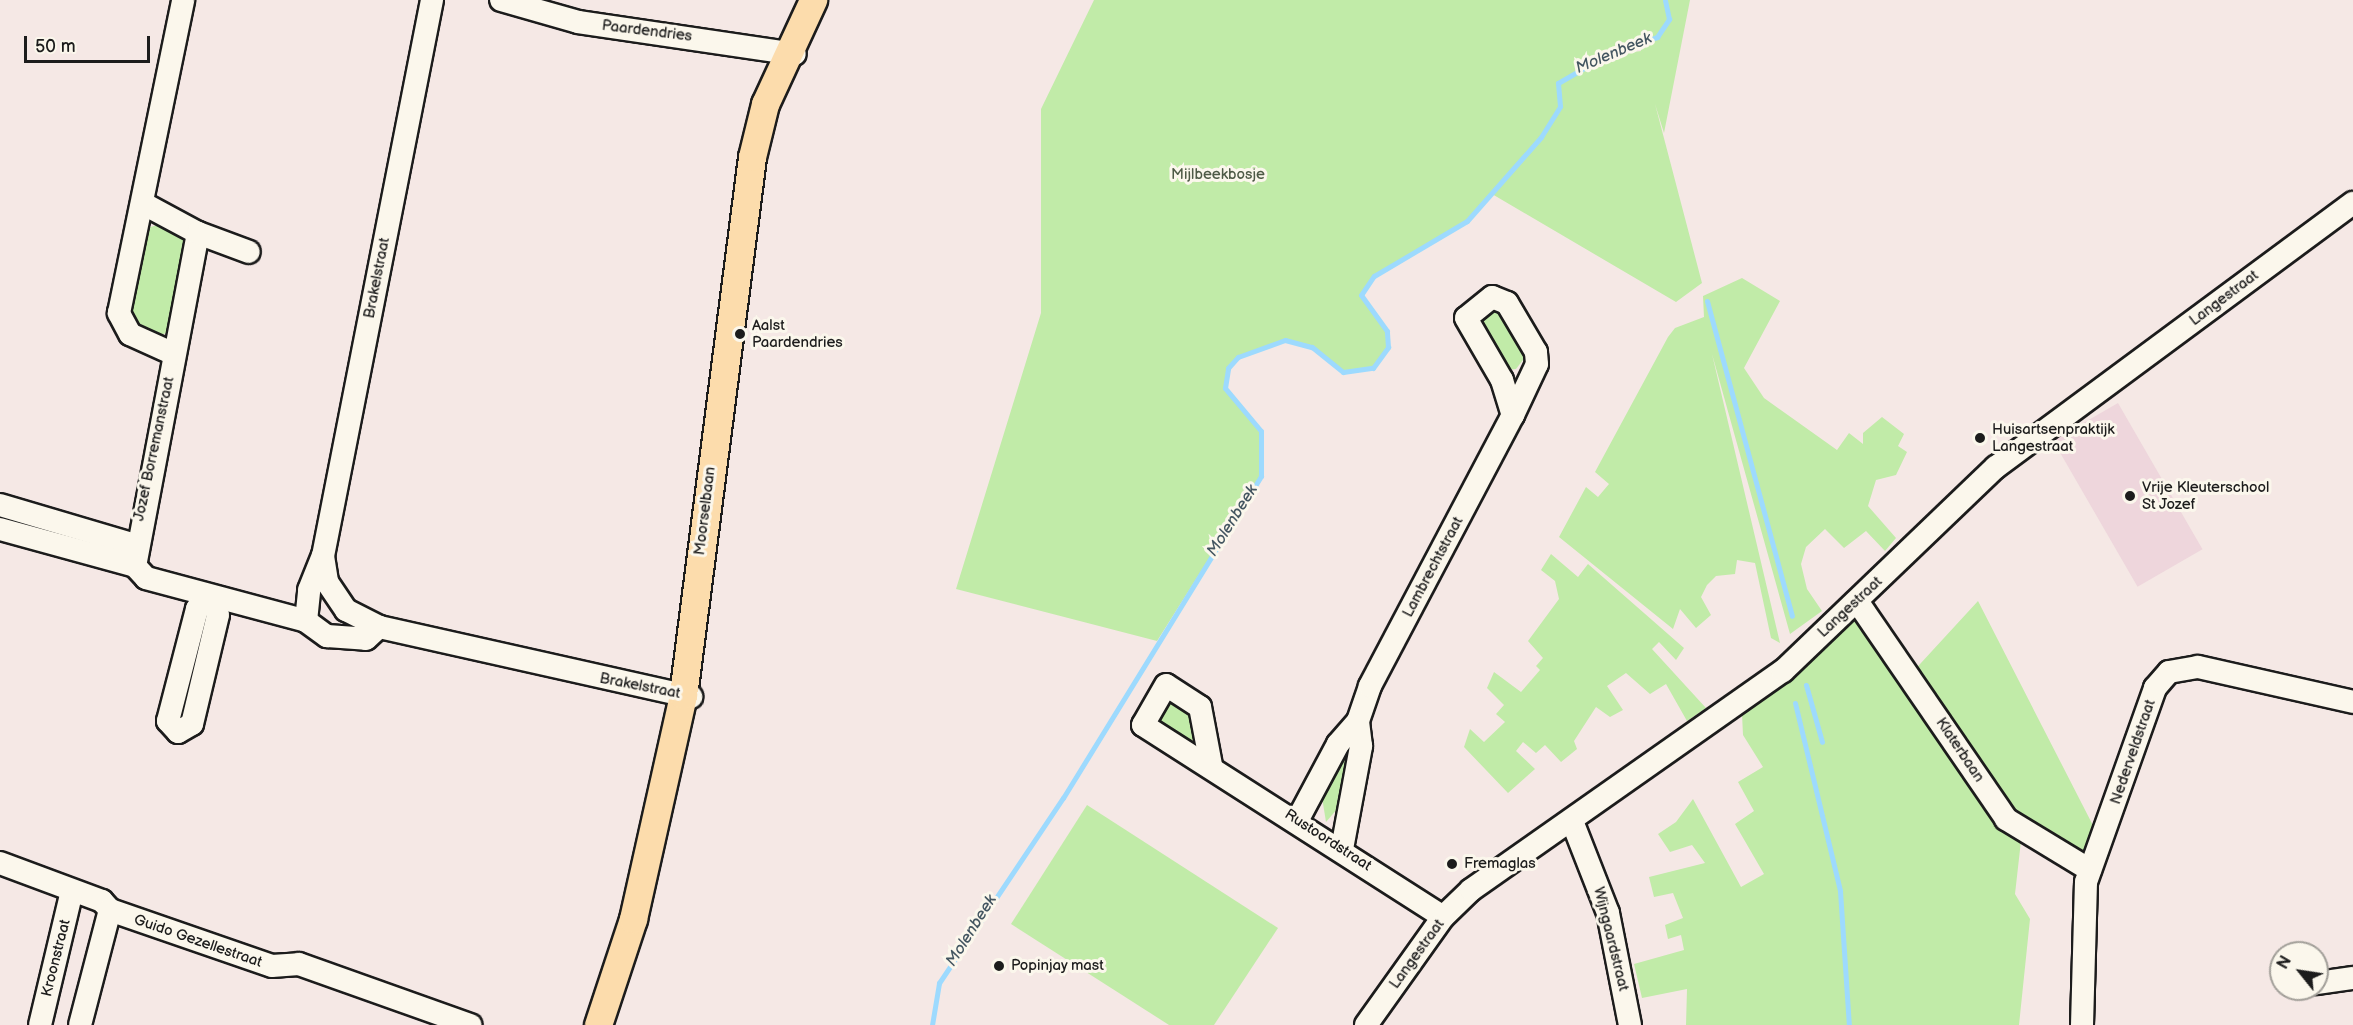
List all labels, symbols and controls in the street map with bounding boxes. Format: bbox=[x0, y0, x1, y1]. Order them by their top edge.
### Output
street label: Paardendries bbox=[601, 17, 693, 45]
scale bar bbox=[27, 24, 153, 62]
water label: Molenbeek bbox=[1573, 29, 1655, 79]
text: 50 m bbox=[35, 36, 76, 57]
park label: Mijlbeekbosje bbox=[1171, 166, 1265, 184]
street label: Brakelstraat bbox=[360, 236, 394, 320]
street label: Langestraat bbox=[2186, 266, 2262, 330]
place label: Aalst Paardendries bbox=[752, 316, 843, 351]
marker: Aalst Paardendries bbox=[733, 327, 747, 341]
street label: Jozef Borremanstraat bbox=[130, 375, 178, 523]
place label: Huisartsenpraktijk Langestraat bbox=[1992, 420, 2115, 455]
marker: Huisartsenpraktijk Langestraat bbox=[1973, 431, 1987, 445]
street label: Moorselbaan bbox=[691, 466, 719, 556]
place label: Vrije Kleuterschool St Jozef bbox=[2142, 478, 2269, 513]
water label: Molenbeek bbox=[1203, 482, 1263, 560]
marker: Vrije Kleuterschool St Jozef bbox=[2123, 489, 2137, 503]
street label: Lambrechtstraat bbox=[1399, 514, 1467, 620]
street label: Langestraat bbox=[1814, 573, 1886, 641]
street label: Brakelstraat bbox=[598, 669, 682, 703]
street label: Nederveldstraat bbox=[2107, 697, 2159, 807]
street label: Klaterbaan bbox=[1932, 714, 1988, 786]
street label: Rustoordstraat bbox=[1281, 805, 1375, 875]
place label: Fremaglas bbox=[1464, 855, 1536, 873]
marker: Fremaglas bbox=[1445, 857, 1459, 871]
street label: Wijngaardstraat bbox=[1589, 885, 1633, 993]
water label: Molenbeek bbox=[942, 892, 1002, 970]
street label: Guido Gezellestraat bbox=[131, 911, 265, 971]
street label: Langestraat bbox=[1386, 916, 1448, 992]
street label: Kroonstraat bbox=[38, 917, 74, 999]
north arrow bbox=[2269, 941, 2329, 1001]
text: N bbox=[2273, 953, 2296, 973]
place label: Popinjay mast bbox=[1011, 957, 1105, 975]
marker: Popinjay mast bbox=[992, 959, 1006, 973]

